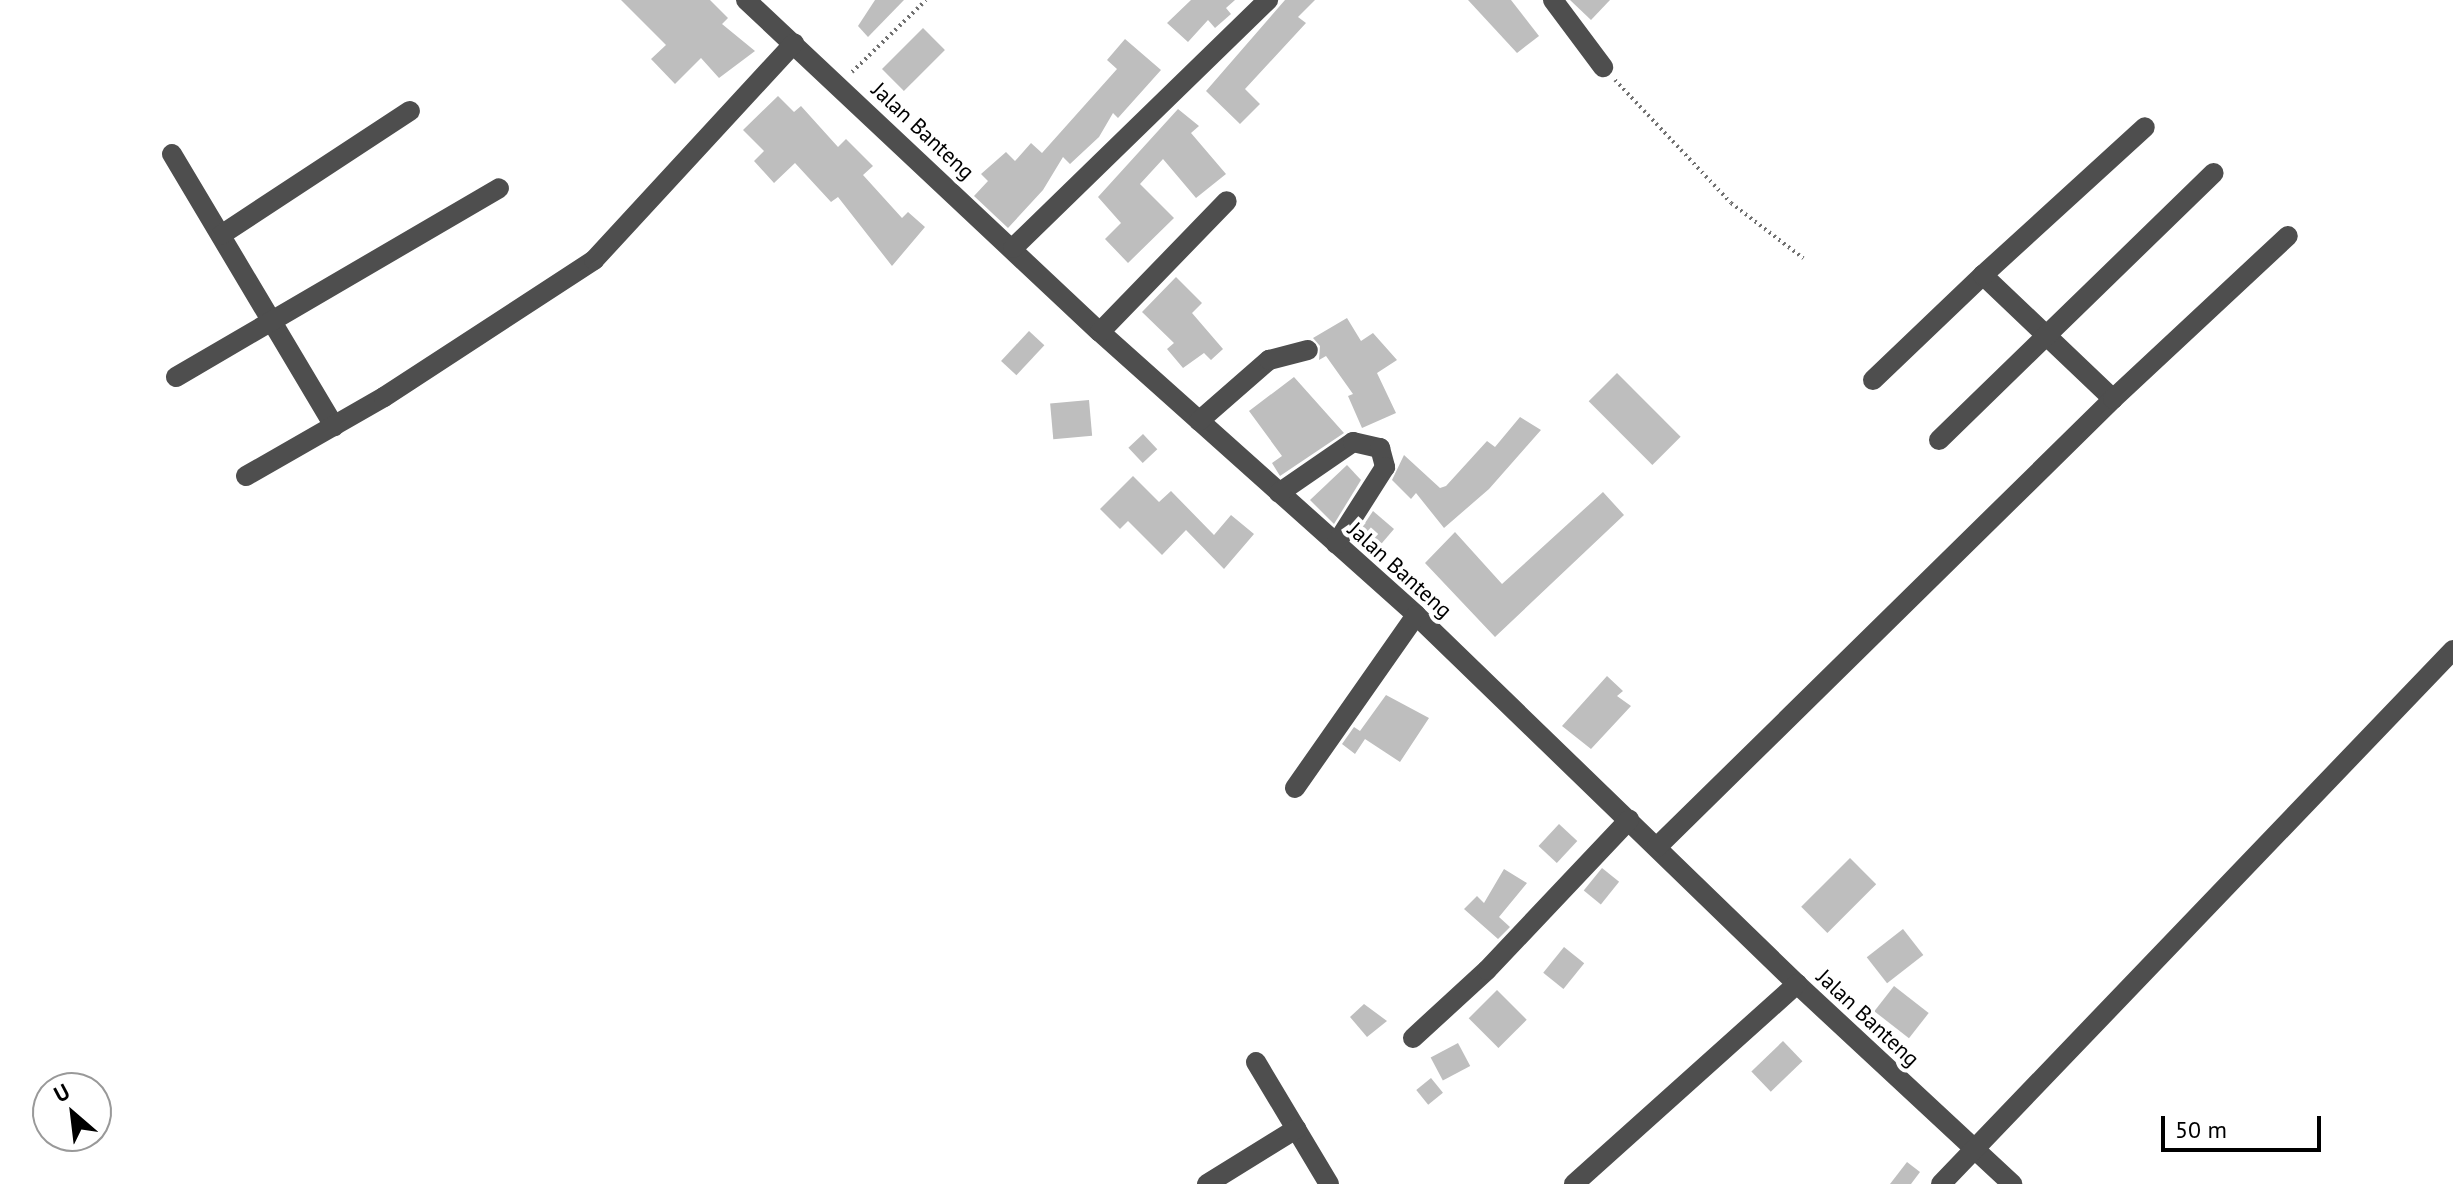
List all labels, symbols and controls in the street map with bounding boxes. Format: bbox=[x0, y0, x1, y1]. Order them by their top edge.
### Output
street label: Jalan Banteng bbox=[866, 77, 980, 185]
street label: Jalan Banteng bbox=[1343, 516, 1457, 624]
street label: Jalan Banteng bbox=[1811, 964, 1925, 1072]
north arrow bbox=[32, 1072, 112, 1152]
text: U bbox=[49, 1077, 74, 1108]
scale bar bbox=[2165, 1100, 2325, 1150]
text: 50 m bbox=[2175, 1114, 2227, 1145]

